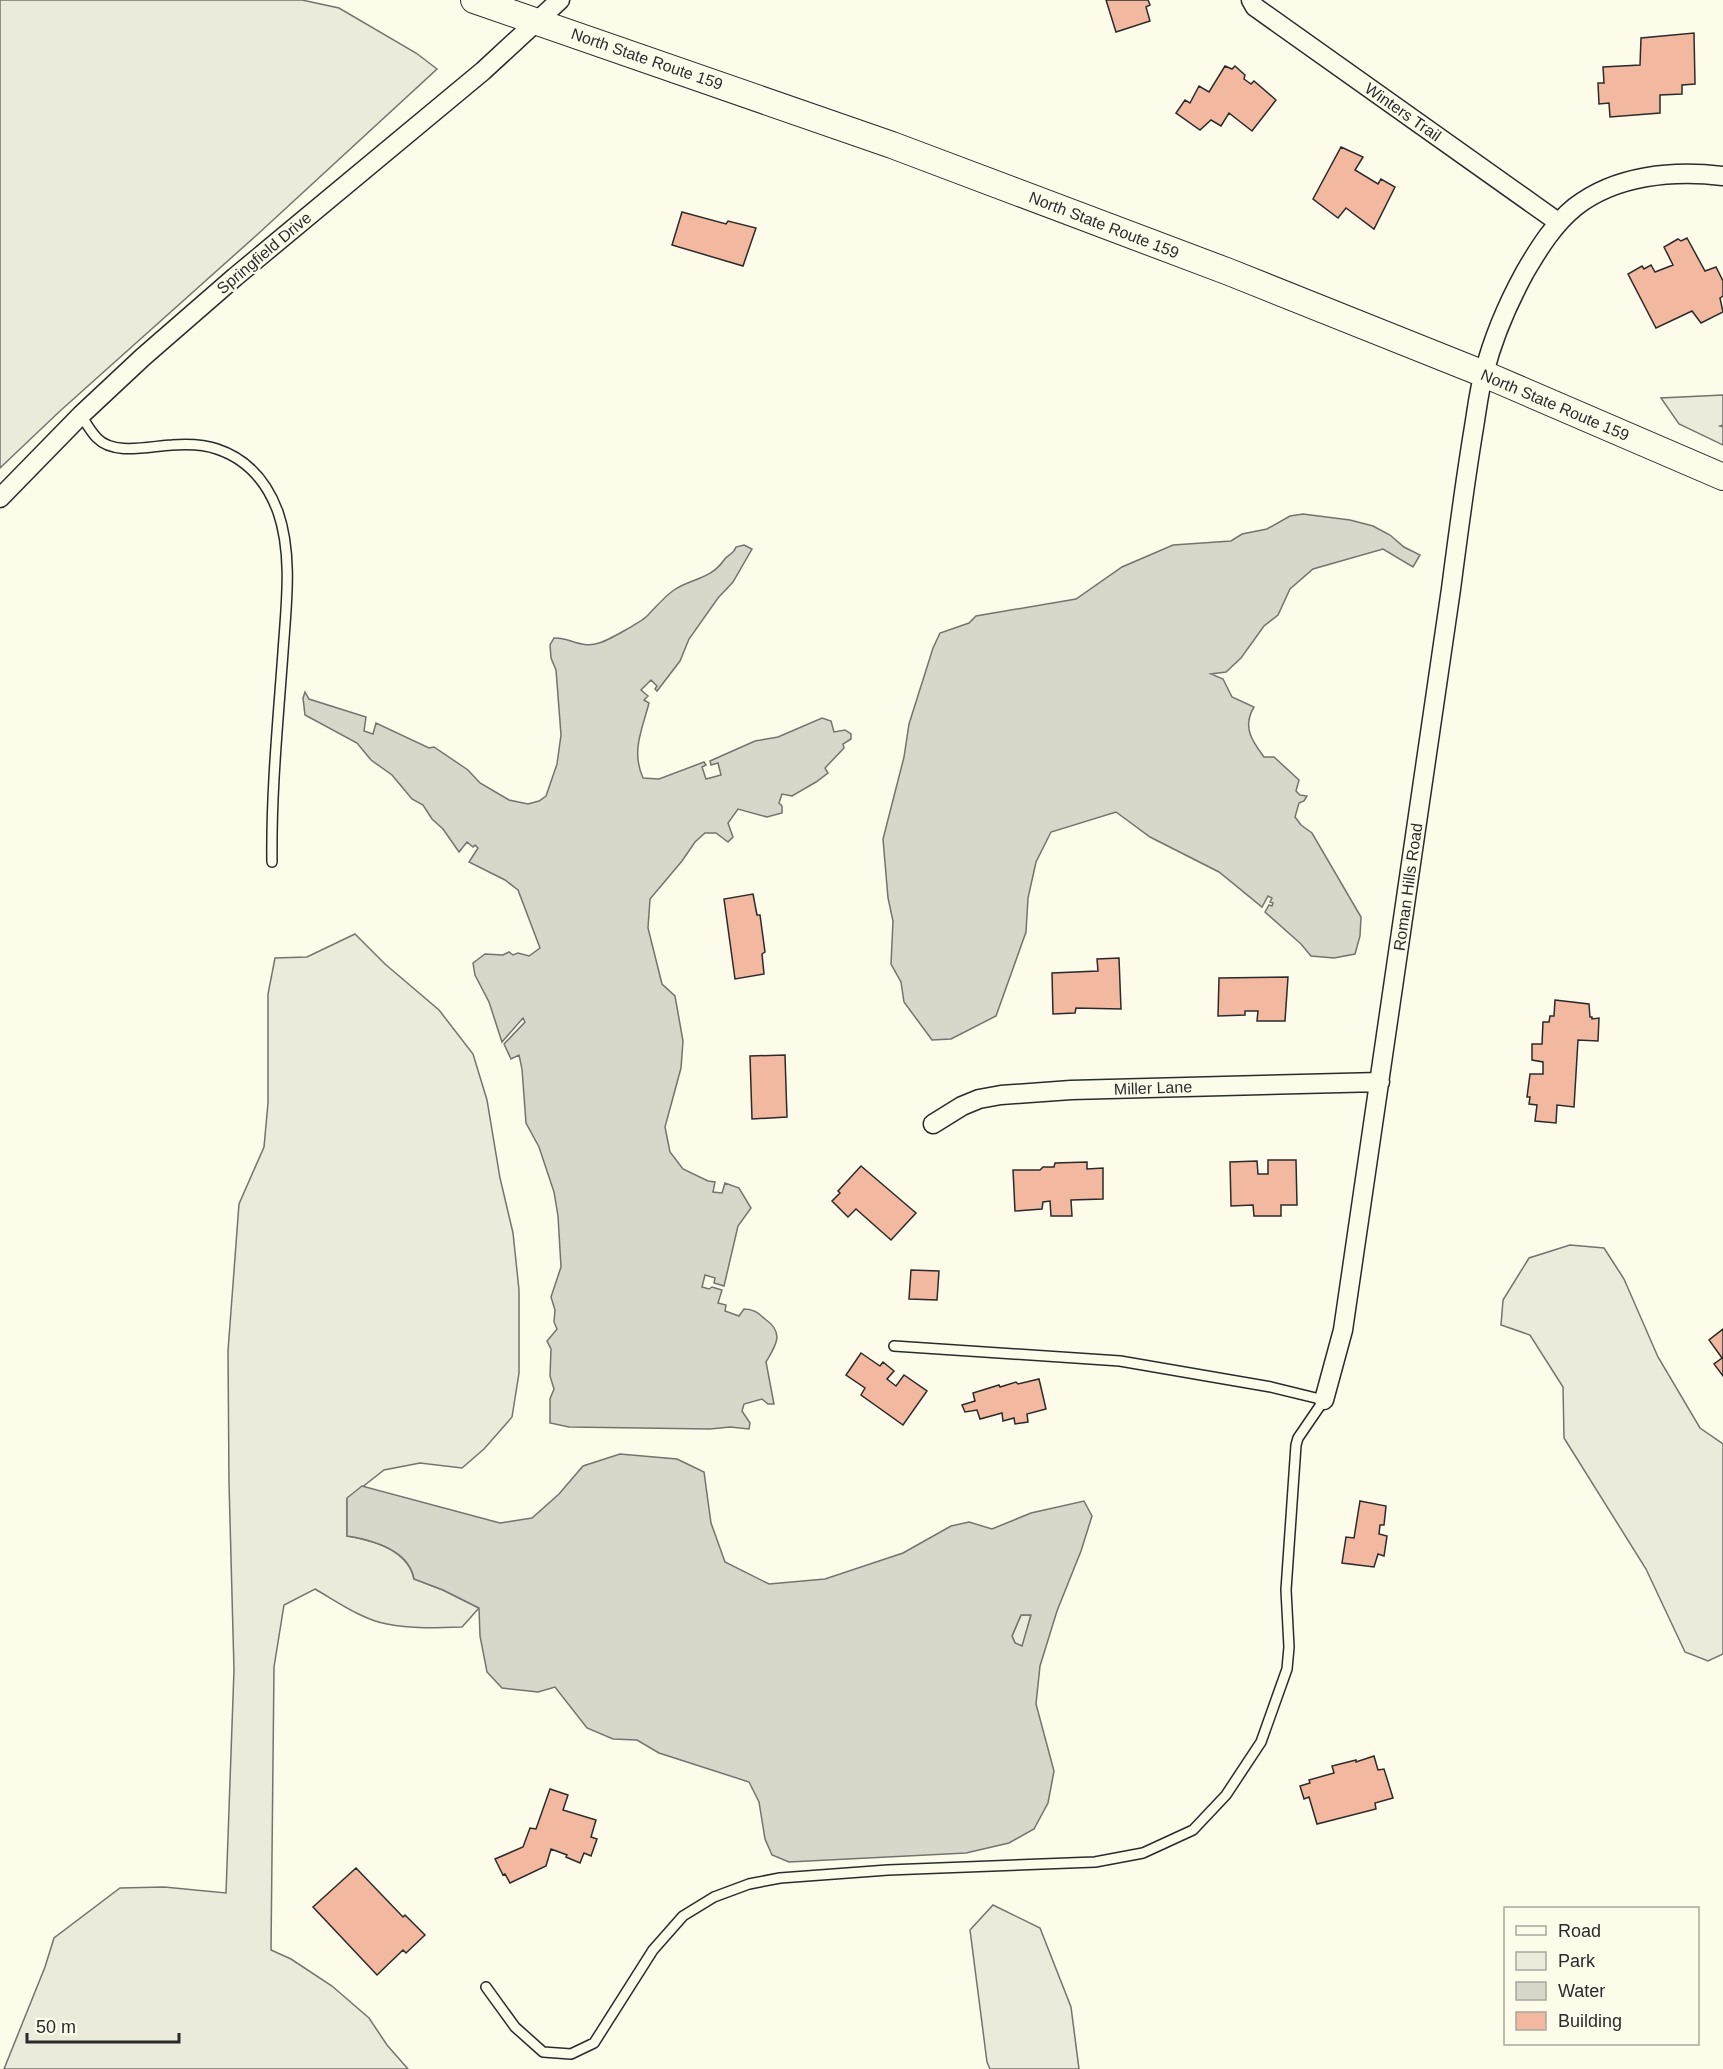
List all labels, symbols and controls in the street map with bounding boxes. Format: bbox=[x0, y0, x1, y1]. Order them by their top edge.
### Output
street label: North State Route 159 bbox=[569, 25, 725, 93]
street label: Winters Trail bbox=[1362, 80, 1444, 144]
street label: North State Route 159 bbox=[1027, 189, 1181, 261]
street label: Springfield Drive bbox=[214, 209, 314, 297]
street label: North State Route 159 bbox=[1478, 366, 1632, 444]
street label: Roman Hills Road bbox=[1391, 822, 1425, 952]
street label: Miller Lane bbox=[1114, 1078, 1192, 1098]
legend bbox=[1504, 1907, 1699, 2045]
text: Road bbox=[1558, 1921, 1601, 1941]
text: Park bbox=[1558, 1951, 1596, 1971]
text: Water bbox=[1558, 1981, 1605, 2001]
scale bar bbox=[27, 2006, 178, 2044]
text: Building bbox=[1558, 2011, 1622, 2031]
text: 50 m bbox=[36, 2017, 76, 2037]

